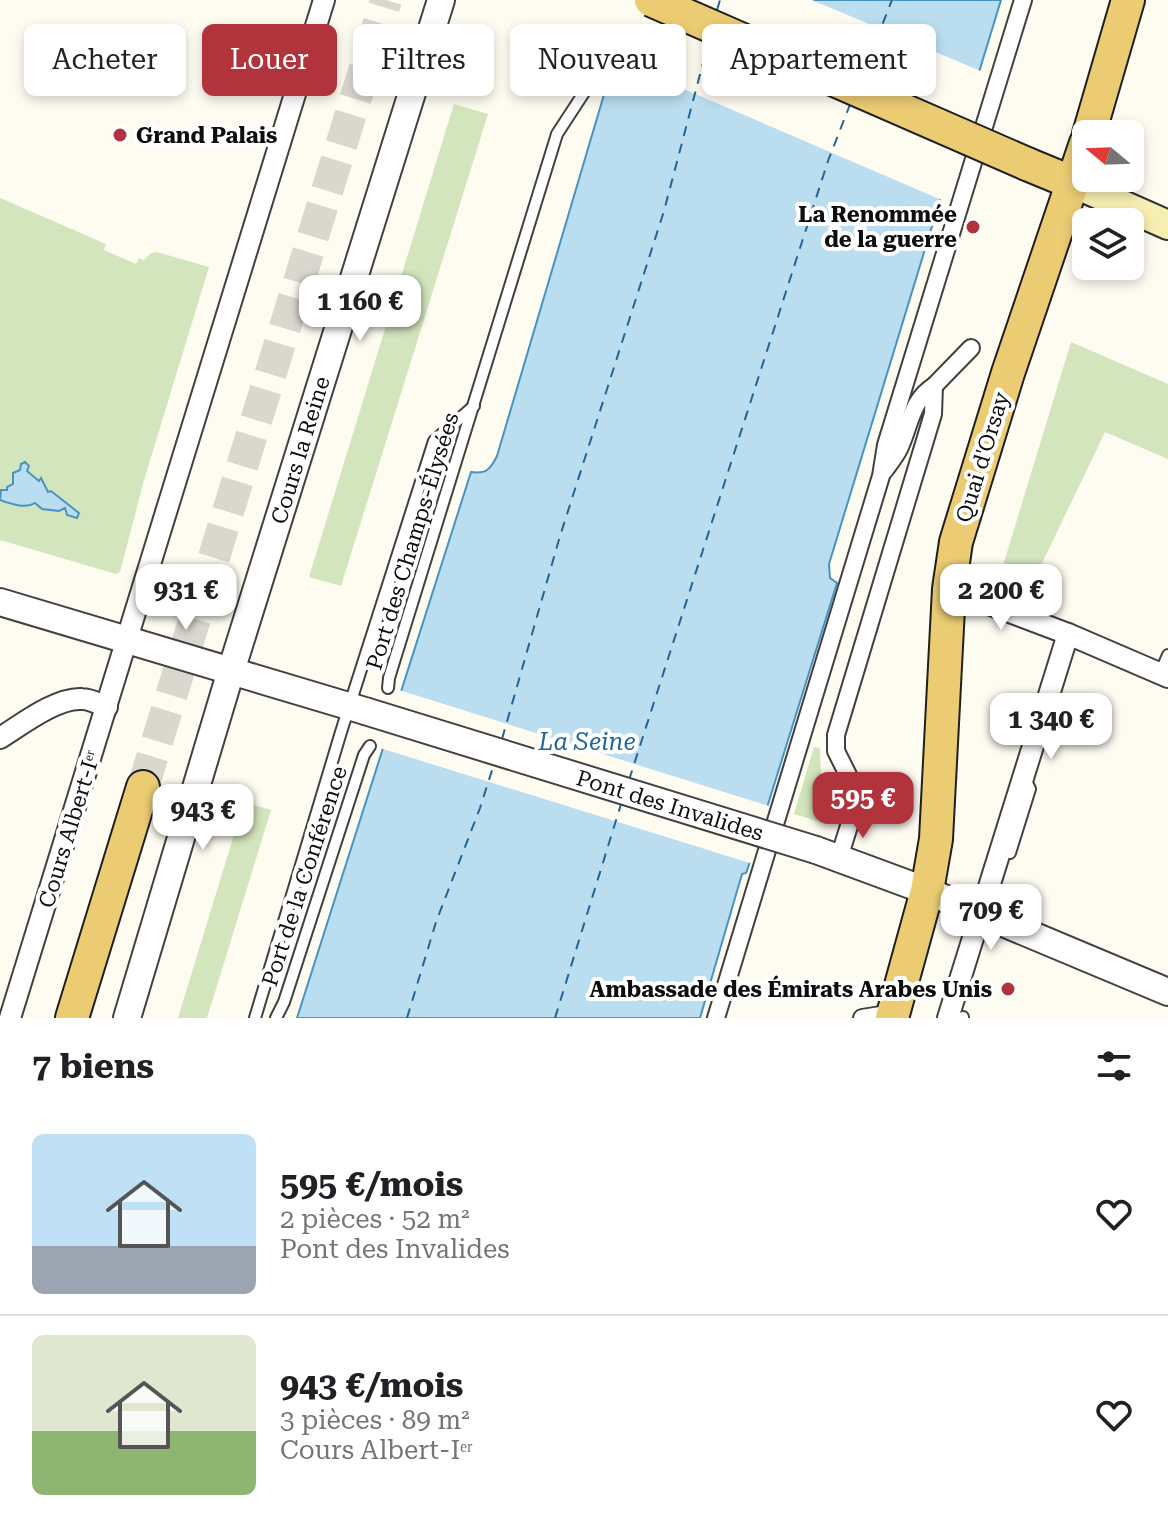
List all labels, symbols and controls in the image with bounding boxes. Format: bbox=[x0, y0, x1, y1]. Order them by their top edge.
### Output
chip: Acheter bbox=[24, 24, 186, 96]
chip: Louer bbox=[202, 24, 337, 96]
chip: Filtres bbox=[353, 24, 494, 96]
chip: Nouveau bbox=[510, 24, 686, 96]
chip: Appartement bbox=[702, 24, 936, 96]
north arrow bbox=[1072, 120, 1144, 192]
map controls bbox=[1072, 120, 1144, 280]
place label: Grand Palais bbox=[136, 123, 277, 148]
marker: Grand Palais bbox=[111, 126, 129, 144]
place label: La Renommée de la guerre bbox=[798, 202, 957, 252]
button: layers bbox=[1072, 208, 1144, 280]
marker: La Renommée de la guerre bbox=[964, 218, 982, 236]
pin: 1 160 € bbox=[286, 275, 434, 343]
text: 1 160 € bbox=[317, 286, 403, 316]
street label: Cours la Reine bbox=[266, 373, 335, 527]
street label: Quai d'Orsay bbox=[951, 389, 1014, 525]
street label: Port des Champs-Élysées bbox=[360, 409, 464, 673]
pin: 931 € bbox=[130, 564, 242, 632]
pin: 2 200 € bbox=[927, 564, 1075, 632]
text: 931 € bbox=[154, 575, 218, 605]
text: 2 200 € bbox=[958, 575, 1044, 605]
pin: 1 340 € bbox=[977, 693, 1125, 761]
text: 1 340 € bbox=[1008, 704, 1094, 734]
water label: La Seine bbox=[537, 728, 636, 756]
street label: Cours Albert-Iᵉʳ bbox=[34, 747, 105, 911]
street label: Port de la Conférence bbox=[257, 763, 352, 989]
street label: Pont des Invalides bbox=[573, 765, 766, 846]
pin: 595 € bbox=[807, 772, 919, 840]
text: 595 € bbox=[831, 783, 895, 813]
pin: 943 € bbox=[147, 784, 259, 852]
text: 943 € bbox=[171, 795, 235, 825]
pin: 709 € bbox=[935, 884, 1047, 952]
text: 709 € bbox=[959, 895, 1023, 925]
place label: Ambassade des Émirats Arabes Unis bbox=[590, 975, 992, 1002]
marker: Ambassade des Émirats Arabes Unis bbox=[999, 980, 1017, 998]
icon: filters bbox=[1092, 1044, 1136, 1088]
text: 7 biens bbox=[32, 1046, 154, 1086]
text: 595 €/mois bbox=[280, 1164, 463, 1204]
icon: home bbox=[96, 1166, 192, 1262]
icon: heart bbox=[1092, 1192, 1136, 1236]
text: 2 pièces · 52 m² bbox=[280, 1204, 470, 1234]
text: Pont des Invalides bbox=[280, 1234, 510, 1264]
text: 943 €/mois bbox=[280, 1365, 463, 1405]
icon: home bbox=[96, 1367, 192, 1463]
icon: heart bbox=[1092, 1393, 1136, 1437]
text: 3 pièces · 89 m² bbox=[280, 1405, 470, 1435]
text: Cours Albert-Iᵉʳ bbox=[280, 1435, 473, 1465]

